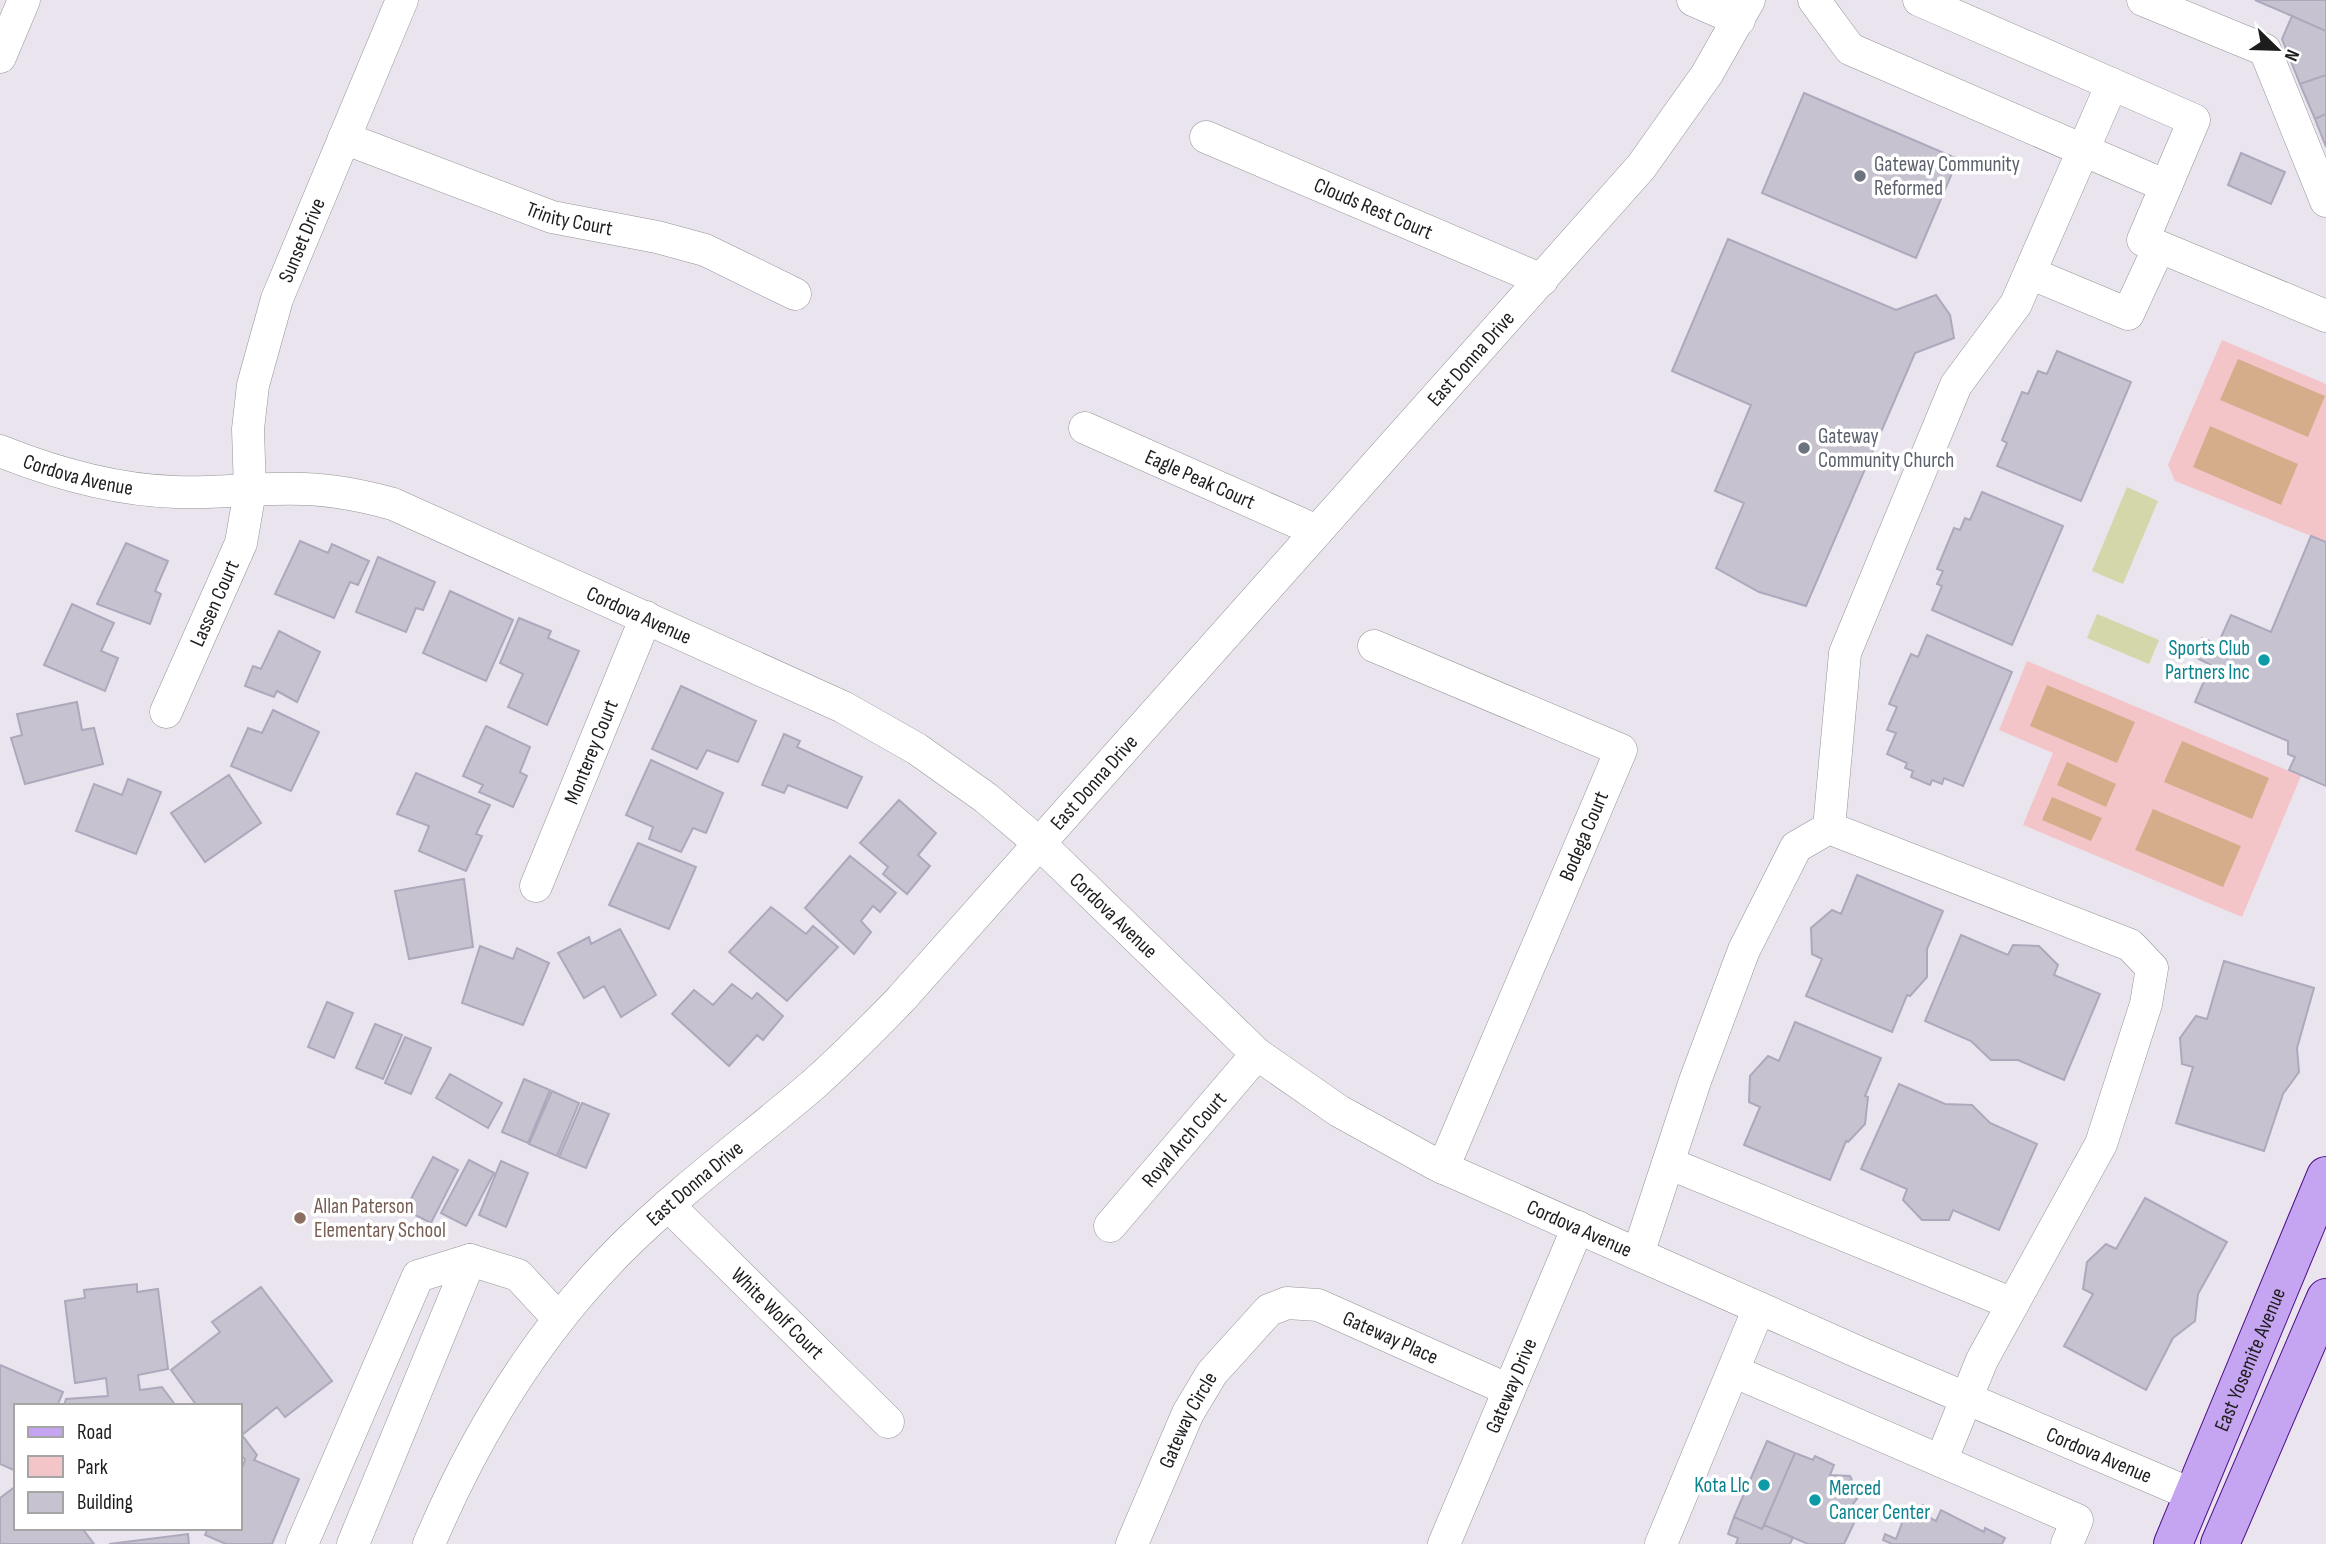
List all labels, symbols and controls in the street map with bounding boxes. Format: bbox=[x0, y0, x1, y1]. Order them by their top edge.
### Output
north arrow bbox=[2242, 14, 2312, 84]
text: N bbox=[2279, 46, 2304, 64]
place label: Gateway Community Reformed bbox=[1874, 152, 2020, 201]
marker: Gateway Community Reformed bbox=[1852, 168, 1868, 184]
street label: Clouds Rest Court bbox=[1310, 172, 1437, 245]
street label: Sunset Drive bbox=[273, 194, 330, 286]
street label: Trinity Court bbox=[523, 196, 615, 241]
street label: East Donna Drive bbox=[1422, 306, 1520, 411]
place label: Gateway Community Church bbox=[1818, 424, 1954, 473]
marker: Gateway Community Church bbox=[1796, 440, 1812, 456]
street label: Eagle Peak Court bbox=[1141, 444, 1259, 514]
street label: Cordova Avenue bbox=[20, 448, 135, 500]
street label: Lassen Court bbox=[184, 556, 244, 650]
street label: Cordova Avenue bbox=[583, 580, 695, 649]
place label: Sports Club Partners Inc bbox=[2165, 636, 2250, 685]
marker: Sports Club Partners Inc bbox=[2256, 652, 2272, 668]
street label: Monterey Court bbox=[558, 696, 623, 808]
street label: East Donna Drive bbox=[1045, 729, 1143, 835]
street label: Bodega Court bbox=[1554, 787, 1614, 885]
street label: Cordova Avenue bbox=[1065, 867, 1163, 963]
street label: Royal Arch Court bbox=[1136, 1087, 1232, 1192]
street label: East Donna Drive bbox=[641, 1135, 748, 1231]
place label: Allan Paterson Elementary School bbox=[313, 1194, 446, 1243]
street label: Cordova Avenue bbox=[1523, 1194, 1636, 1262]
marker: Allan Paterson Elementary School bbox=[292, 1210, 308, 1226]
street label: White Wolf Court bbox=[726, 1262, 829, 1364]
street label: East Yosemite Avenue bbox=[2209, 1284, 2291, 1435]
street label: Gateway Place bbox=[1339, 1305, 1442, 1369]
street label: Gateway Drive bbox=[1480, 1334, 1542, 1437]
street label: Gateway Circle bbox=[1153, 1367, 1222, 1472]
legend bbox=[14, 1404, 242, 1530]
text: Road bbox=[77, 1420, 112, 1445]
street label: Cordova Avenue bbox=[2042, 1421, 2156, 1489]
text: Park bbox=[77, 1455, 108, 1480]
place label: Kota Llc bbox=[1694, 1473, 1750, 1498]
place label: Merced Cancer Center bbox=[1829, 1476, 1930, 1525]
marker: Kota Llc bbox=[1756, 1477, 1772, 1493]
text: Building bbox=[77, 1490, 133, 1515]
marker: Merced Cancer Center bbox=[1807, 1492, 1823, 1508]

